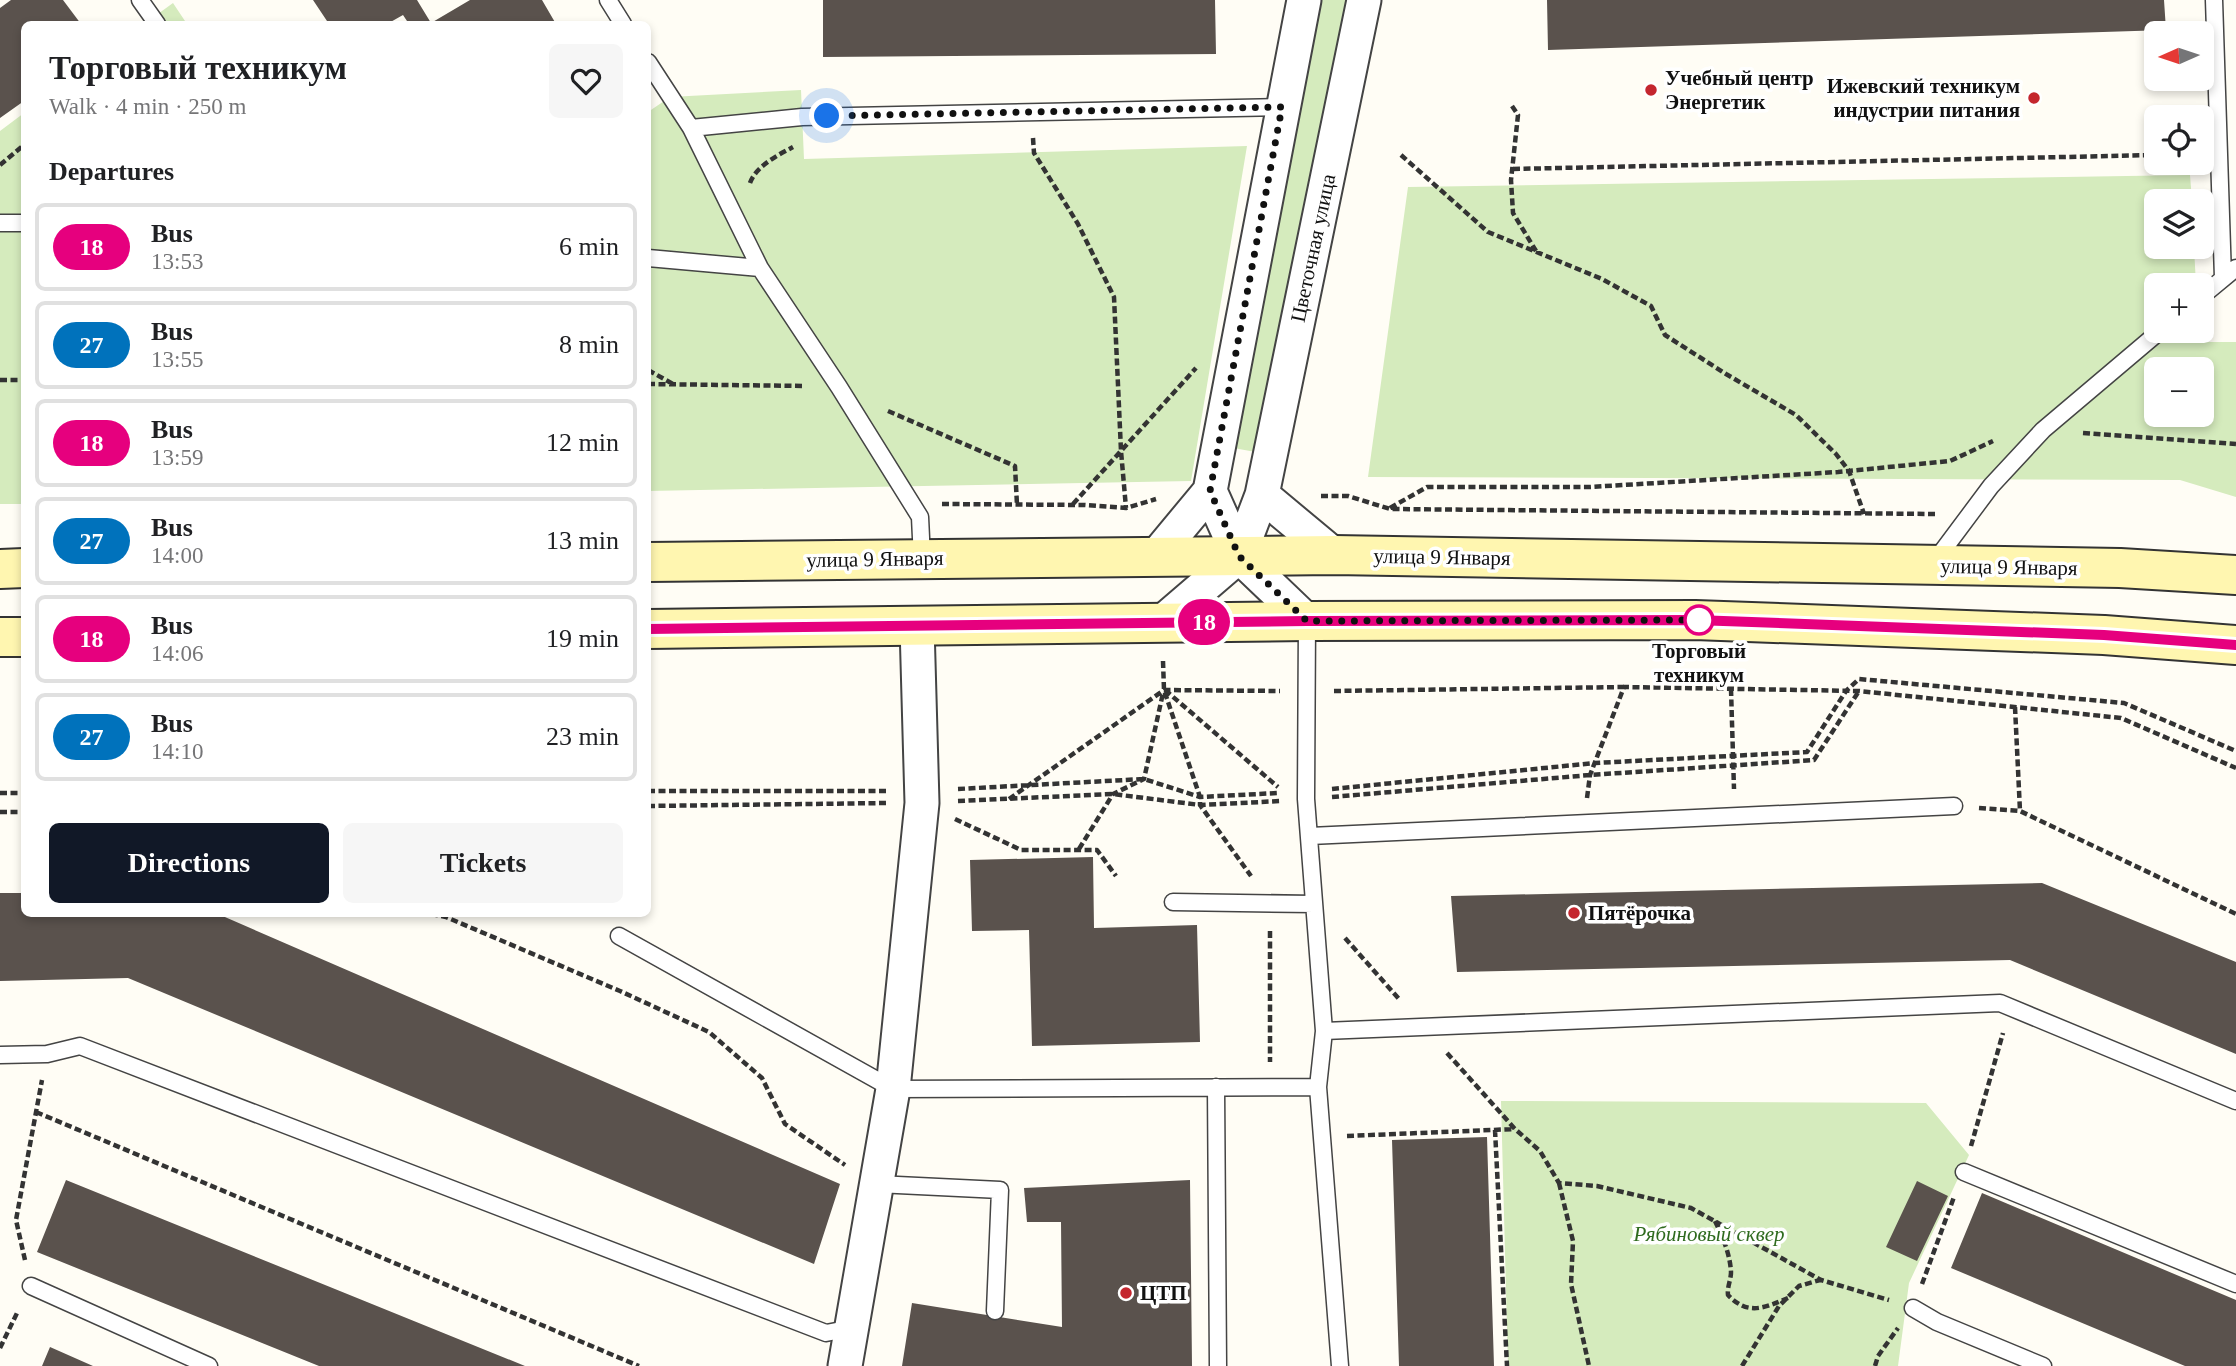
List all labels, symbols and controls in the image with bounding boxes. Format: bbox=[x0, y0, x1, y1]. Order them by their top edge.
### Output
north arrow bbox=[2144, 21, 2214, 91]
map controls bbox=[2144, 21, 2214, 427]
button: heart bbox=[549, 44, 623, 118]
text: Торговый техникум bbox=[49, 50, 347, 86]
place label: Учебный центр Энергетик bbox=[1665, 66, 1814, 114]
place label: Ижевский техникум индустрии питания bbox=[1827, 74, 2020, 122]
marker: Учебный центр Энергетик bbox=[1643, 82, 1659, 98]
marker: Ижевский техникум индустрии питания bbox=[2026, 90, 2042, 106]
text: Walk · 4 min · 250 m bbox=[49, 94, 246, 119]
your location bbox=[809, 98, 844, 133]
button: locate bbox=[2144, 105, 2214, 175]
text: Departures bbox=[49, 157, 174, 186]
street label: Цветочная улица bbox=[1286, 171, 1341, 324]
button: layers bbox=[2144, 189, 2214, 259]
text: Bus bbox=[151, 219, 193, 248]
text: 6 min bbox=[559, 232, 619, 261]
text: 18 bbox=[80, 234, 104, 260]
text: 13:53 bbox=[151, 249, 203, 274]
button: + bbox=[2144, 273, 2214, 343]
text: Bus bbox=[151, 317, 193, 346]
text: 8 min bbox=[559, 330, 619, 359]
text: 27 bbox=[80, 332, 104, 358]
text: 13:55 bbox=[151, 347, 203, 372]
button: − bbox=[2144, 357, 2214, 427]
text: Bus bbox=[151, 415, 193, 444]
text: 12 min bbox=[546, 428, 619, 457]
text: 18 bbox=[80, 430, 104, 456]
text: 13:59 bbox=[151, 445, 203, 470]
text: Bus bbox=[151, 513, 193, 542]
text: 13 min bbox=[546, 526, 619, 555]
text: 27 bbox=[80, 528, 104, 554]
text: 14:00 bbox=[151, 543, 203, 568]
street label: улица 9 Января bbox=[1373, 544, 1511, 570]
street label: улица 9 Января bbox=[806, 546, 944, 572]
street label: улица 9 Января bbox=[1940, 554, 2078, 580]
line badge: 18 bbox=[1172, 599, 1236, 645]
marker: Торговый техникум bbox=[1684, 605, 1714, 635]
text: 18 bbox=[1192, 609, 1216, 635]
text: Bus bbox=[151, 611, 193, 640]
text: 19 min bbox=[546, 624, 619, 653]
text: 18 bbox=[80, 626, 104, 652]
place label: Торговый техникум bbox=[1652, 639, 1746, 687]
text: 14:06 bbox=[151, 641, 203, 666]
text: Bus bbox=[151, 709, 193, 738]
text: 23 min bbox=[546, 722, 619, 751]
text: 27 bbox=[80, 724, 104, 750]
text: 14:10 bbox=[151, 739, 203, 764]
button: Directions bbox=[49, 823, 329, 903]
button: Tickets bbox=[343, 823, 623, 903]
place label: Пятёрочка bbox=[1588, 901, 1692, 925]
marker: Пятёрочка bbox=[1566, 905, 1582, 921]
park label: Рябиновый сквер bbox=[1632, 1222, 1785, 1246]
place label: ЦТП bbox=[1140, 1281, 1187, 1305]
marker: ЦТП bbox=[1118, 1285, 1134, 1301]

